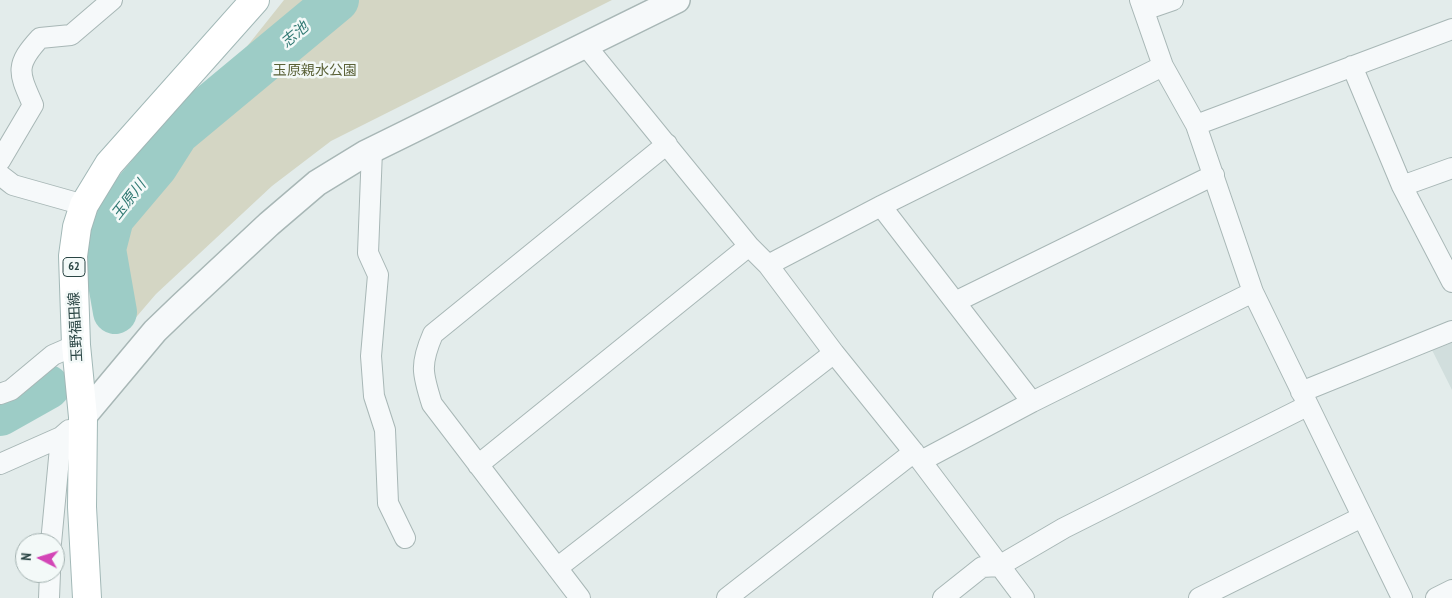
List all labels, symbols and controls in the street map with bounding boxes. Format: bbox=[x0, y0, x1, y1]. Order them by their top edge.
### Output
water label: 志池 bbox=[278, 18, 312, 52]
park label: 玉原親水公園 bbox=[273, 63, 357, 79]
water label: 玉原川 bbox=[108, 177, 150, 223]
road number: 62 bbox=[63, 258, 85, 276]
street label: 玉野福田線 bbox=[66, 292, 86, 362]
north arrow bbox=[15, 533, 65, 583]
text: N bbox=[17, 552, 35, 561]

